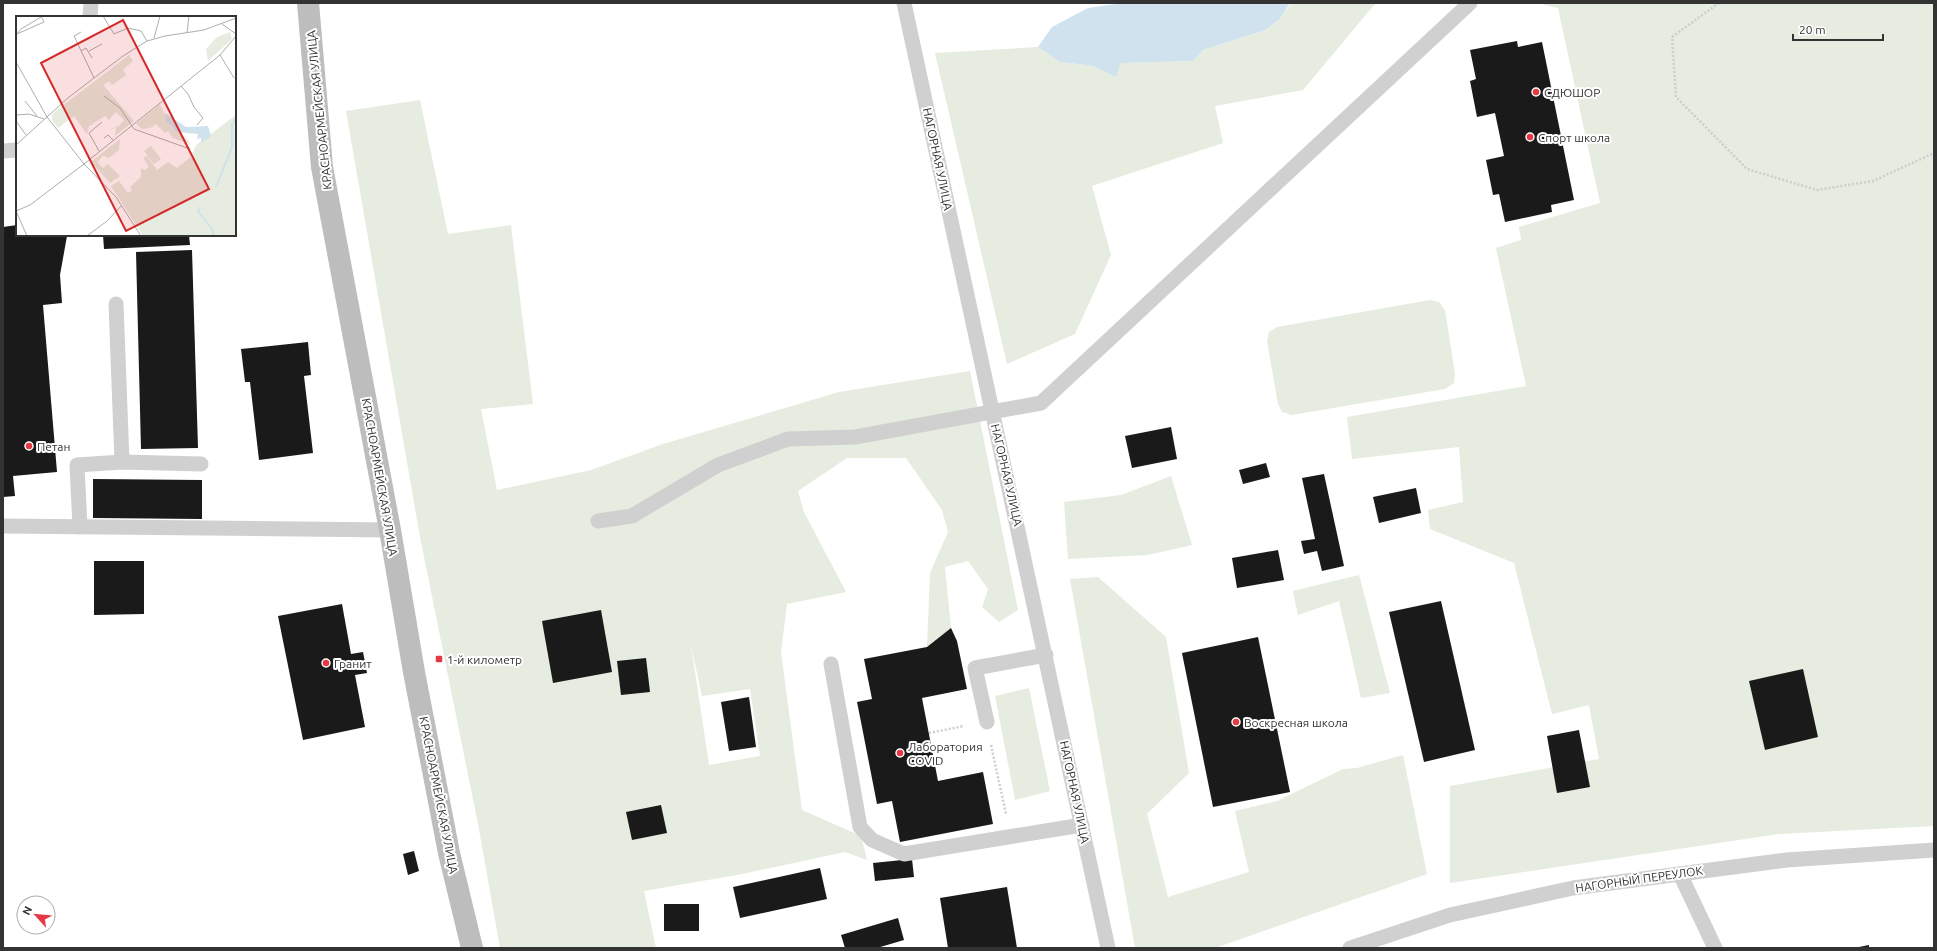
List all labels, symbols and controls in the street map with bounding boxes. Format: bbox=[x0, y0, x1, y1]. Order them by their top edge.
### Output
inset map bbox=[16, 16, 236, 236]
scale bar bbox=[1793, 16, 1883, 42]
text: 20 m bbox=[1799, 23, 1826, 36]
street label: КРАСНОАРМЕЙСКАЯ УЛИЦА bbox=[304, 30, 334, 190]
place label: СДЮШОР bbox=[1544, 86, 1600, 99]
marker: СДЮШОР bbox=[1531, 87, 1541, 97]
street label: НАГОРНАЯ УЛИЦА bbox=[921, 107, 955, 212]
place label: Спорт школа bbox=[1538, 131, 1610, 144]
marker: Спорт школа bbox=[1525, 132, 1535, 142]
street label: КРАСНОАРМЕЙСКАЯ УЛИЦА bbox=[360, 397, 400, 557]
street label: НАГОРНАЯ УЛИЦА bbox=[989, 423, 1025, 528]
place label: Петан bbox=[37, 440, 70, 453]
marker: Петан bbox=[24, 441, 34, 451]
place label: 1-й километр bbox=[447, 653, 522, 666]
marker: 1-й километр bbox=[434, 654, 444, 664]
place label: Гранит bbox=[334, 657, 372, 670]
marker: Гранит bbox=[321, 658, 331, 668]
street label: КРАСНОАРМЕЙСКАЯ УЛИЦА bbox=[417, 715, 461, 875]
place label: Воскресная школа bbox=[1244, 716, 1348, 729]
marker: Воскресная школа bbox=[1231, 717, 1241, 727]
place label: Лаборатория COVID bbox=[908, 740, 983, 767]
street label: НАГОРНАЯ УЛИЦА bbox=[1058, 740, 1092, 845]
marker: Лаборатория COVID bbox=[895, 748, 905, 758]
street label: НАГОРНЫЙ ПЕРЕУЛОК bbox=[1575, 864, 1704, 894]
north arrow bbox=[16, 895, 56, 935]
text: N bbox=[20, 904, 34, 917]

